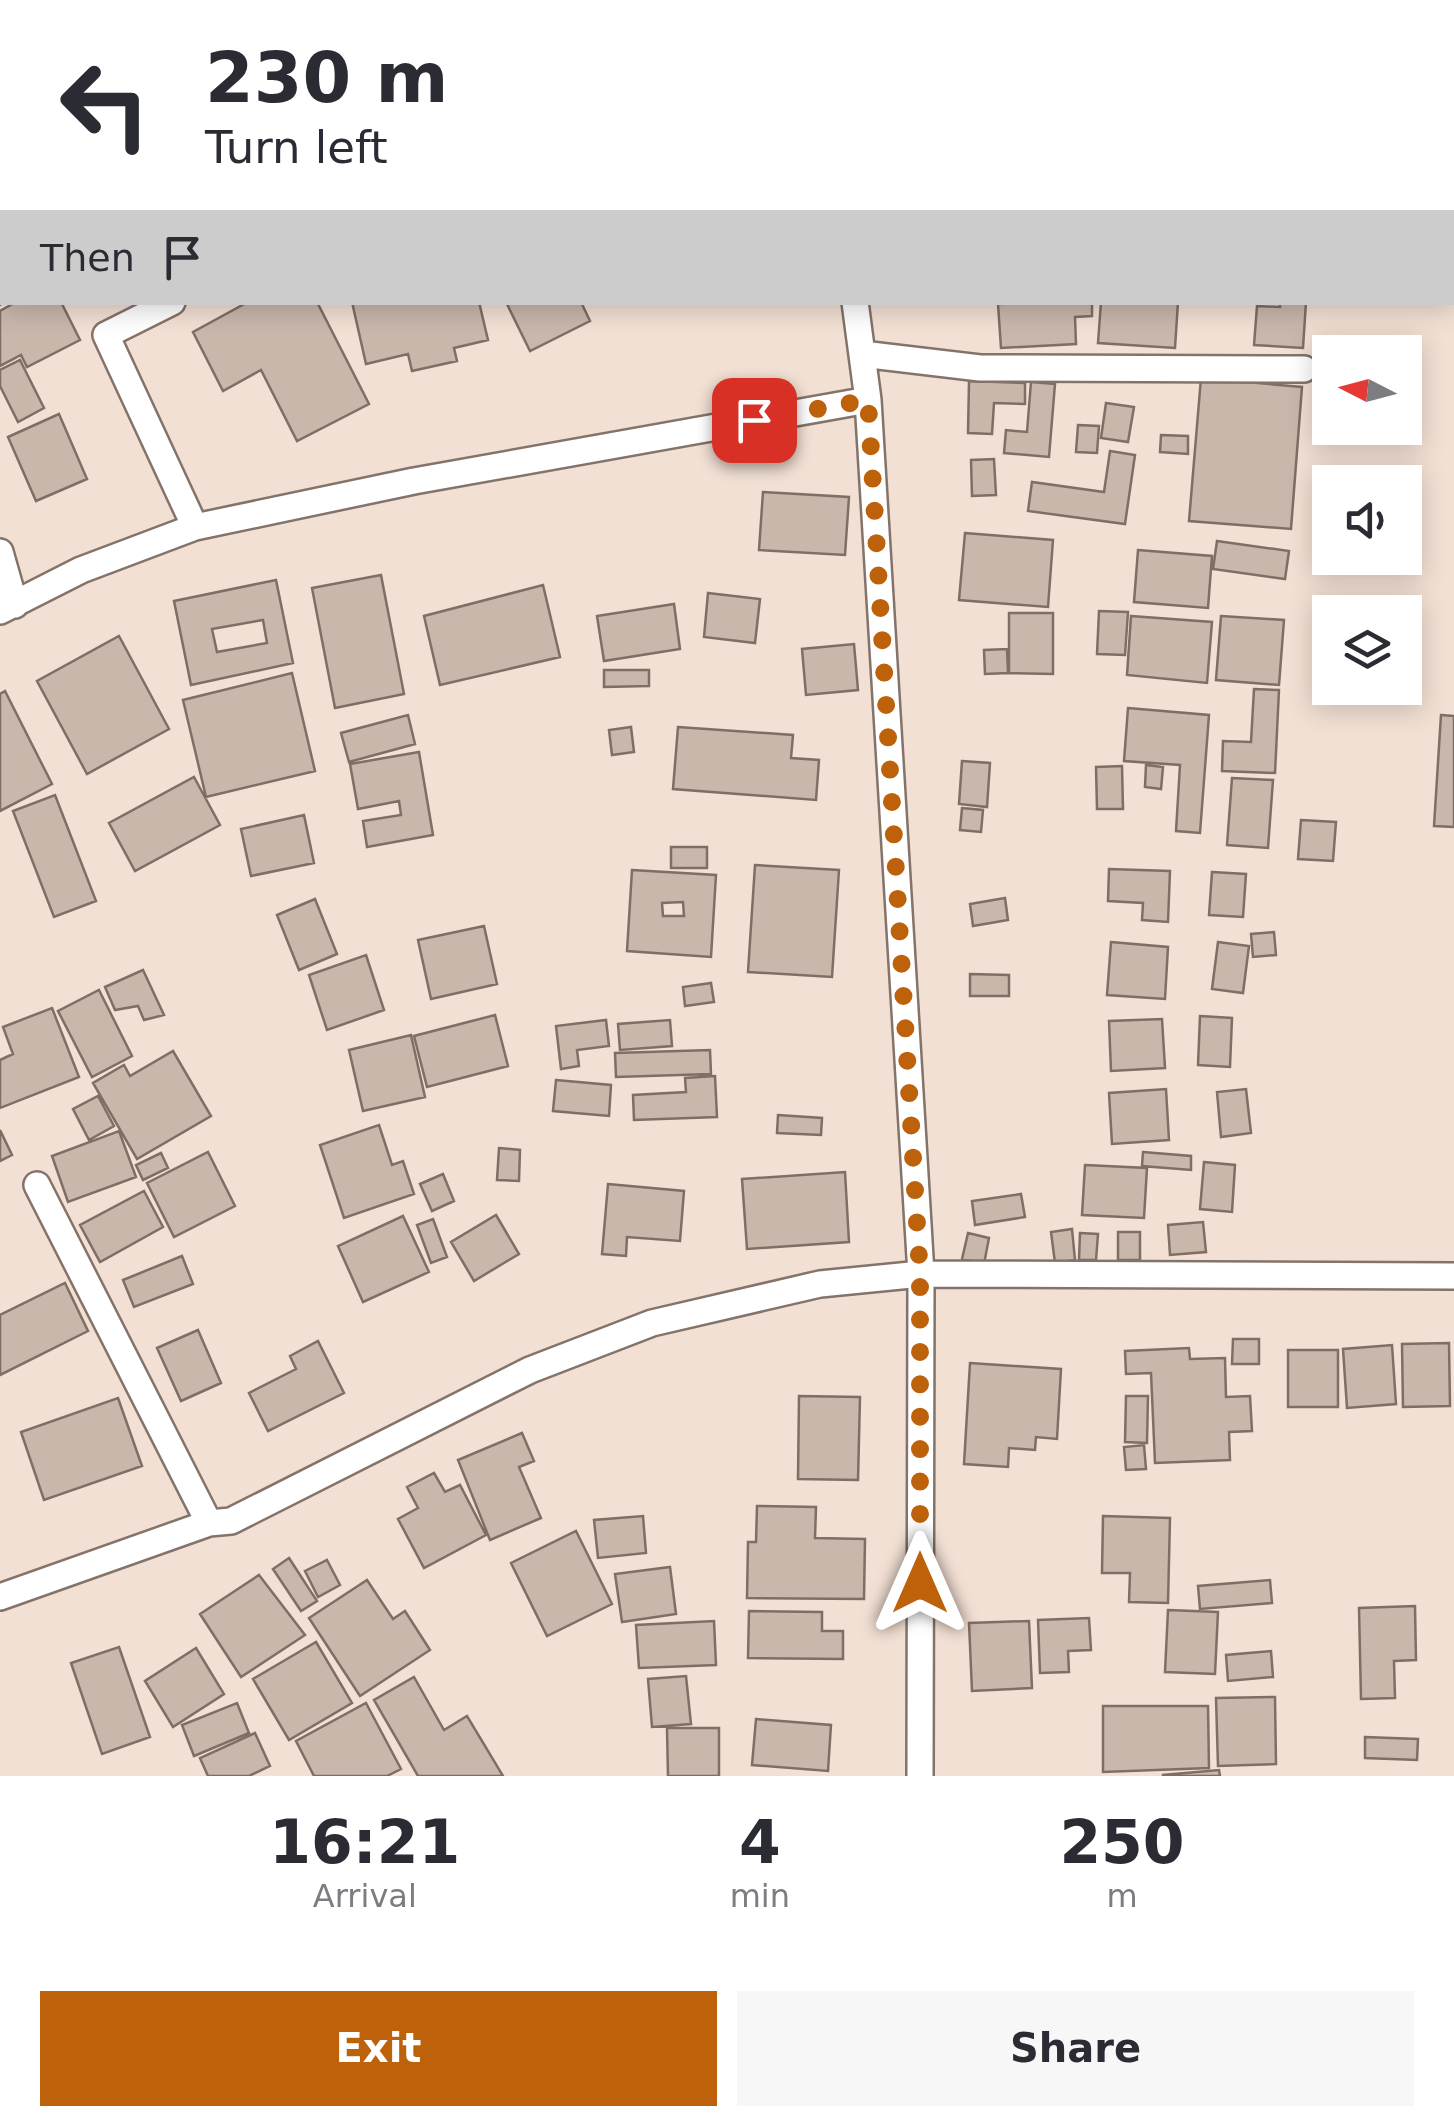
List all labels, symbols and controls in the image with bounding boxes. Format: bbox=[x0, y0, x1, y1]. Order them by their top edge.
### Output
text: 230 m bbox=[205, 37, 448, 119]
icon: left bbox=[40, 40, 170, 170]
text: Turn left bbox=[205, 121, 388, 174]
icon: arrive bbox=[155, 230, 210, 285]
text: Then bbox=[40, 236, 135, 280]
north arrow bbox=[1312, 335, 1422, 445]
map controls bbox=[1312, 335, 1422, 705]
pin bbox=[712, 378, 797, 463]
icon: arrive bbox=[727, 393, 782, 448]
button: sound bbox=[1312, 465, 1422, 575]
button: layers bbox=[1312, 595, 1422, 705]
position arrow bbox=[868, 1531, 972, 1635]
text: 16:21 bbox=[269, 1807, 460, 1877]
text: 4 bbox=[739, 1807, 781, 1877]
text: 250 bbox=[1059, 1807, 1185, 1877]
text: Arrival bbox=[313, 1877, 417, 1915]
text: min bbox=[730, 1877, 790, 1915]
text: m bbox=[1106, 1877, 1138, 1915]
button: Exit bbox=[40, 1991, 717, 2106]
button: Share bbox=[737, 1991, 1414, 2106]

